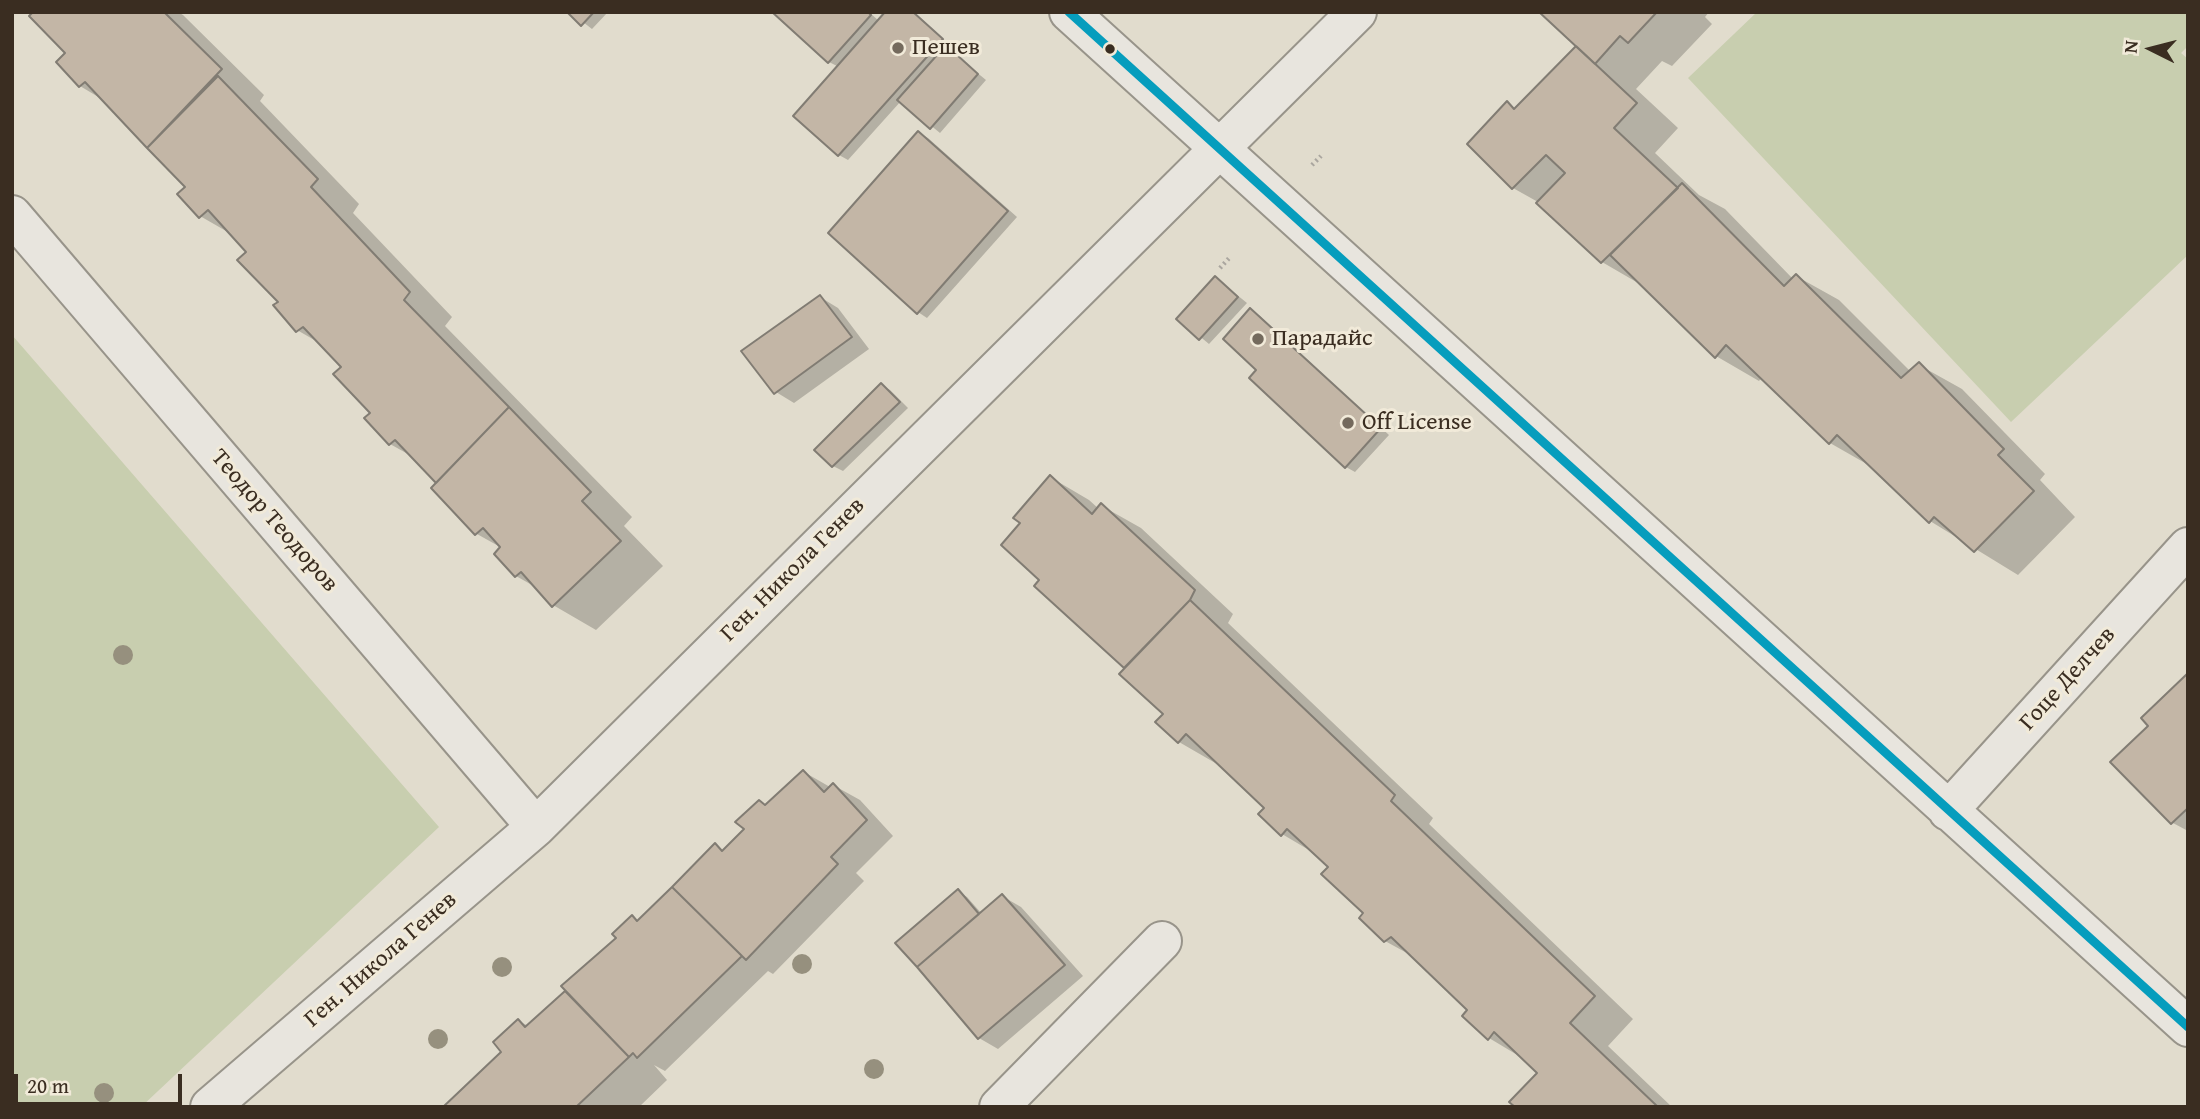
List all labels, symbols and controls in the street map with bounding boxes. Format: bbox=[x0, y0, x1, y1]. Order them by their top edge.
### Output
north arrow bbox=[2116, 14, 2186, 84]
place label: Пешев bbox=[912, 34, 980, 62]
text: N bbox=[2116, 39, 2145, 55]
marker: Пешев bbox=[890, 40, 906, 56]
unlabelled marker bbox=[1103, 42, 1117, 56]
place label: Парадайс bbox=[1272, 325, 1373, 353]
marker: Парадайс bbox=[1250, 331, 1266, 347]
place label: Off License bbox=[1362, 409, 1472, 437]
marker: Off License bbox=[1340, 415, 1356, 431]
street label: Теодор Теодоров bbox=[204, 444, 344, 598]
street label: Ген. Никола Генев bbox=[715, 492, 871, 648]
street label: Гоце Делчев bbox=[2014, 621, 2122, 737]
street label: Ген. Никола Генев bbox=[299, 886, 463, 1034]
scale bar bbox=[18, 1060, 186, 1104]
text: 20 m bbox=[27, 1070, 69, 1101]

